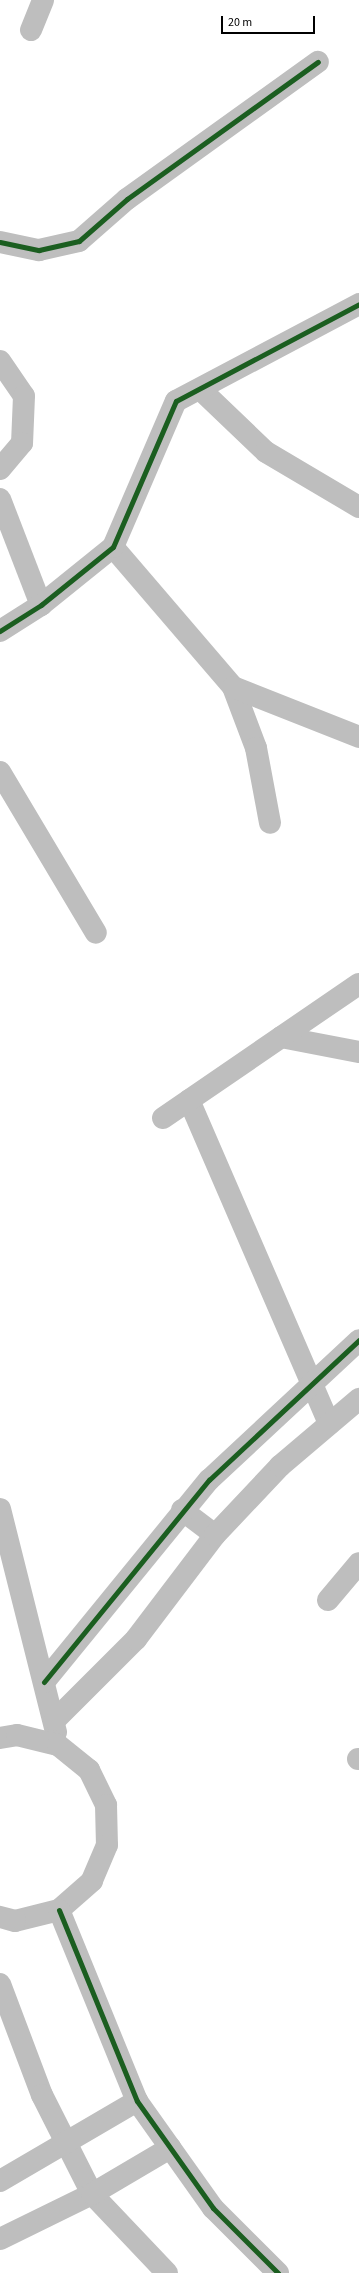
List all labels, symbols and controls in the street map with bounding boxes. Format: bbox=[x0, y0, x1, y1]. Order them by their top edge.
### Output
scale bar bbox=[223, 8, 317, 34]
text: 20 m bbox=[228, 14, 252, 31]

